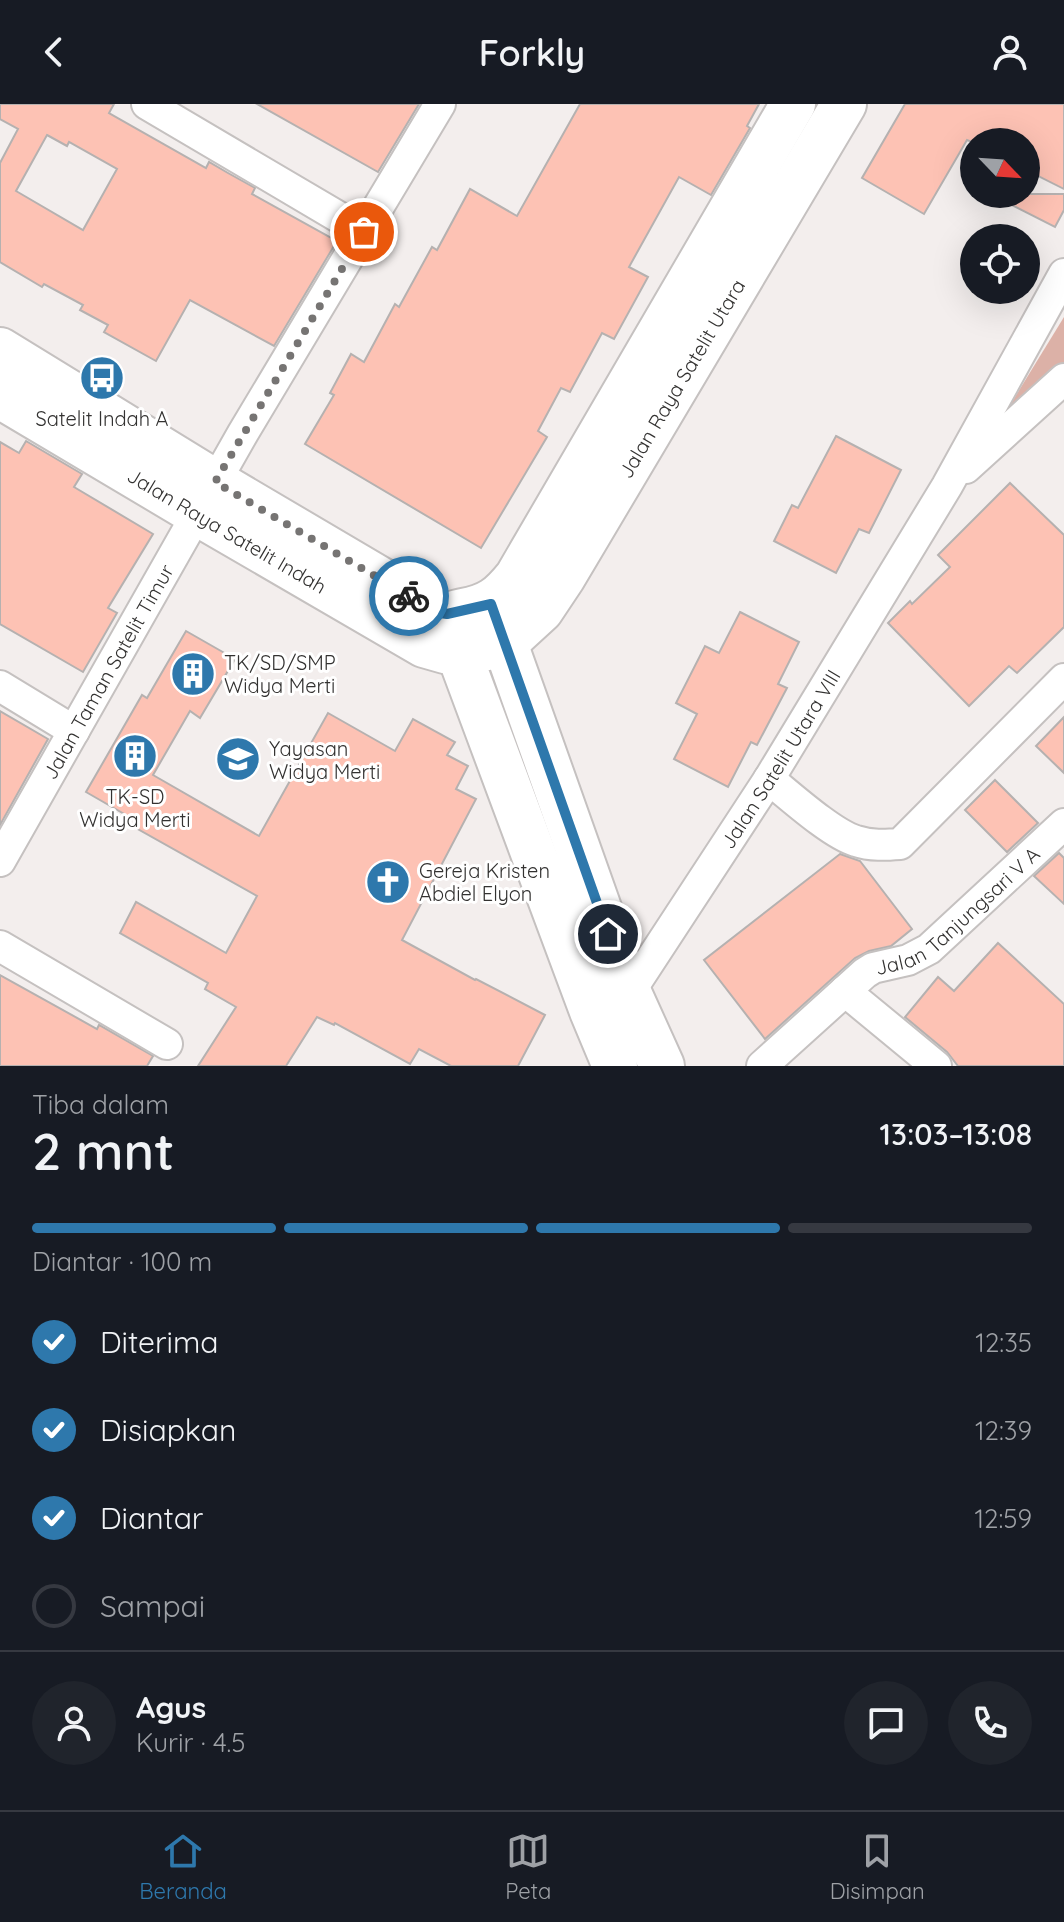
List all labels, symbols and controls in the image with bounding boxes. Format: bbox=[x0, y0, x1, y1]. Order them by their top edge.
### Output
icon: back bbox=[32, 30, 76, 74]
text: Forkly bbox=[479, 30, 585, 75]
icon: person bbox=[988, 30, 1032, 74]
north arrow bbox=[960, 128, 1040, 208]
map controls bbox=[960, 128, 1040, 304]
pin bbox=[330, 198, 398, 266]
icon: bag bbox=[342, 210, 386, 254]
button: locate bbox=[960, 224, 1040, 304]
street label: Jalan Raya Satelit Utara bbox=[612, 274, 750, 482]
bus stop icon: Satelit Indah A bbox=[78, 354, 126, 402]
place label: Satelit Indah A bbox=[35, 406, 169, 431]
street label: Jalan Raya Satelit Indah bbox=[123, 462, 331, 598]
courier bbox=[369, 556, 449, 636]
street label: Jalan Taman Satelit Timur bbox=[37, 559, 179, 783]
icon: bike bbox=[387, 574, 431, 618]
building icon: TK/SD/SMP Widya Merti bbox=[169, 650, 217, 698]
place label: TK/SD/SMP Widya Merti bbox=[224, 650, 336, 698]
street label: Jalan Satelit Utara VIII bbox=[715, 665, 845, 853]
building icon: TK-SD Widya Merti bbox=[111, 732, 159, 780]
school or university icon: Yayasan Widya Merti bbox=[214, 735, 262, 783]
place label: Yayasan Widya Merti bbox=[269, 736, 380, 784]
place label: TK-SD Widya Merti bbox=[79, 784, 191, 832]
street label: Jalan Tanjungsari V A bbox=[873, 841, 1044, 980]
church icon: Gereja Kristen Abdiel Elyon bbox=[364, 858, 412, 906]
place label: Gereja Kristen Abdiel Elyon bbox=[419, 858, 550, 906]
pin bbox=[574, 900, 642, 968]
icon: home bbox=[586, 912, 630, 956]
text: Tiba dalam bbox=[32, 1088, 169, 1121]
text: 13:03–13:08 bbox=[879, 1115, 1032, 1153]
text: 2 mnt bbox=[32, 1118, 174, 1183]
text: Diantar · 100 m bbox=[32, 1245, 212, 1278]
icon: check bbox=[32, 1320, 76, 1364]
text: Diterima bbox=[100, 1323, 218, 1361]
text: 12:35 bbox=[975, 1326, 1032, 1359]
icon: check bbox=[32, 1408, 76, 1452]
text: Disiapkan bbox=[100, 1411, 236, 1449]
text: 12:39 bbox=[975, 1414, 1032, 1447]
icon: check bbox=[32, 1496, 76, 1540]
text: Diantar bbox=[100, 1499, 203, 1537]
text: 12:59 bbox=[974, 1502, 1032, 1535]
text: Sampai bbox=[100, 1587, 205, 1625]
button: person bbox=[32, 1681, 116, 1765]
button: chat bbox=[844, 1681, 928, 1765]
button: phone bbox=[948, 1681, 1032, 1765]
text: Agus bbox=[136, 1688, 206, 1726]
text: Kurir · 4.5 bbox=[136, 1726, 245, 1759]
tab: Beranda bbox=[139, 1829, 227, 1905]
tab: Peta bbox=[505, 1829, 551, 1905]
tab: Disimpan bbox=[830, 1829, 925, 1905]

